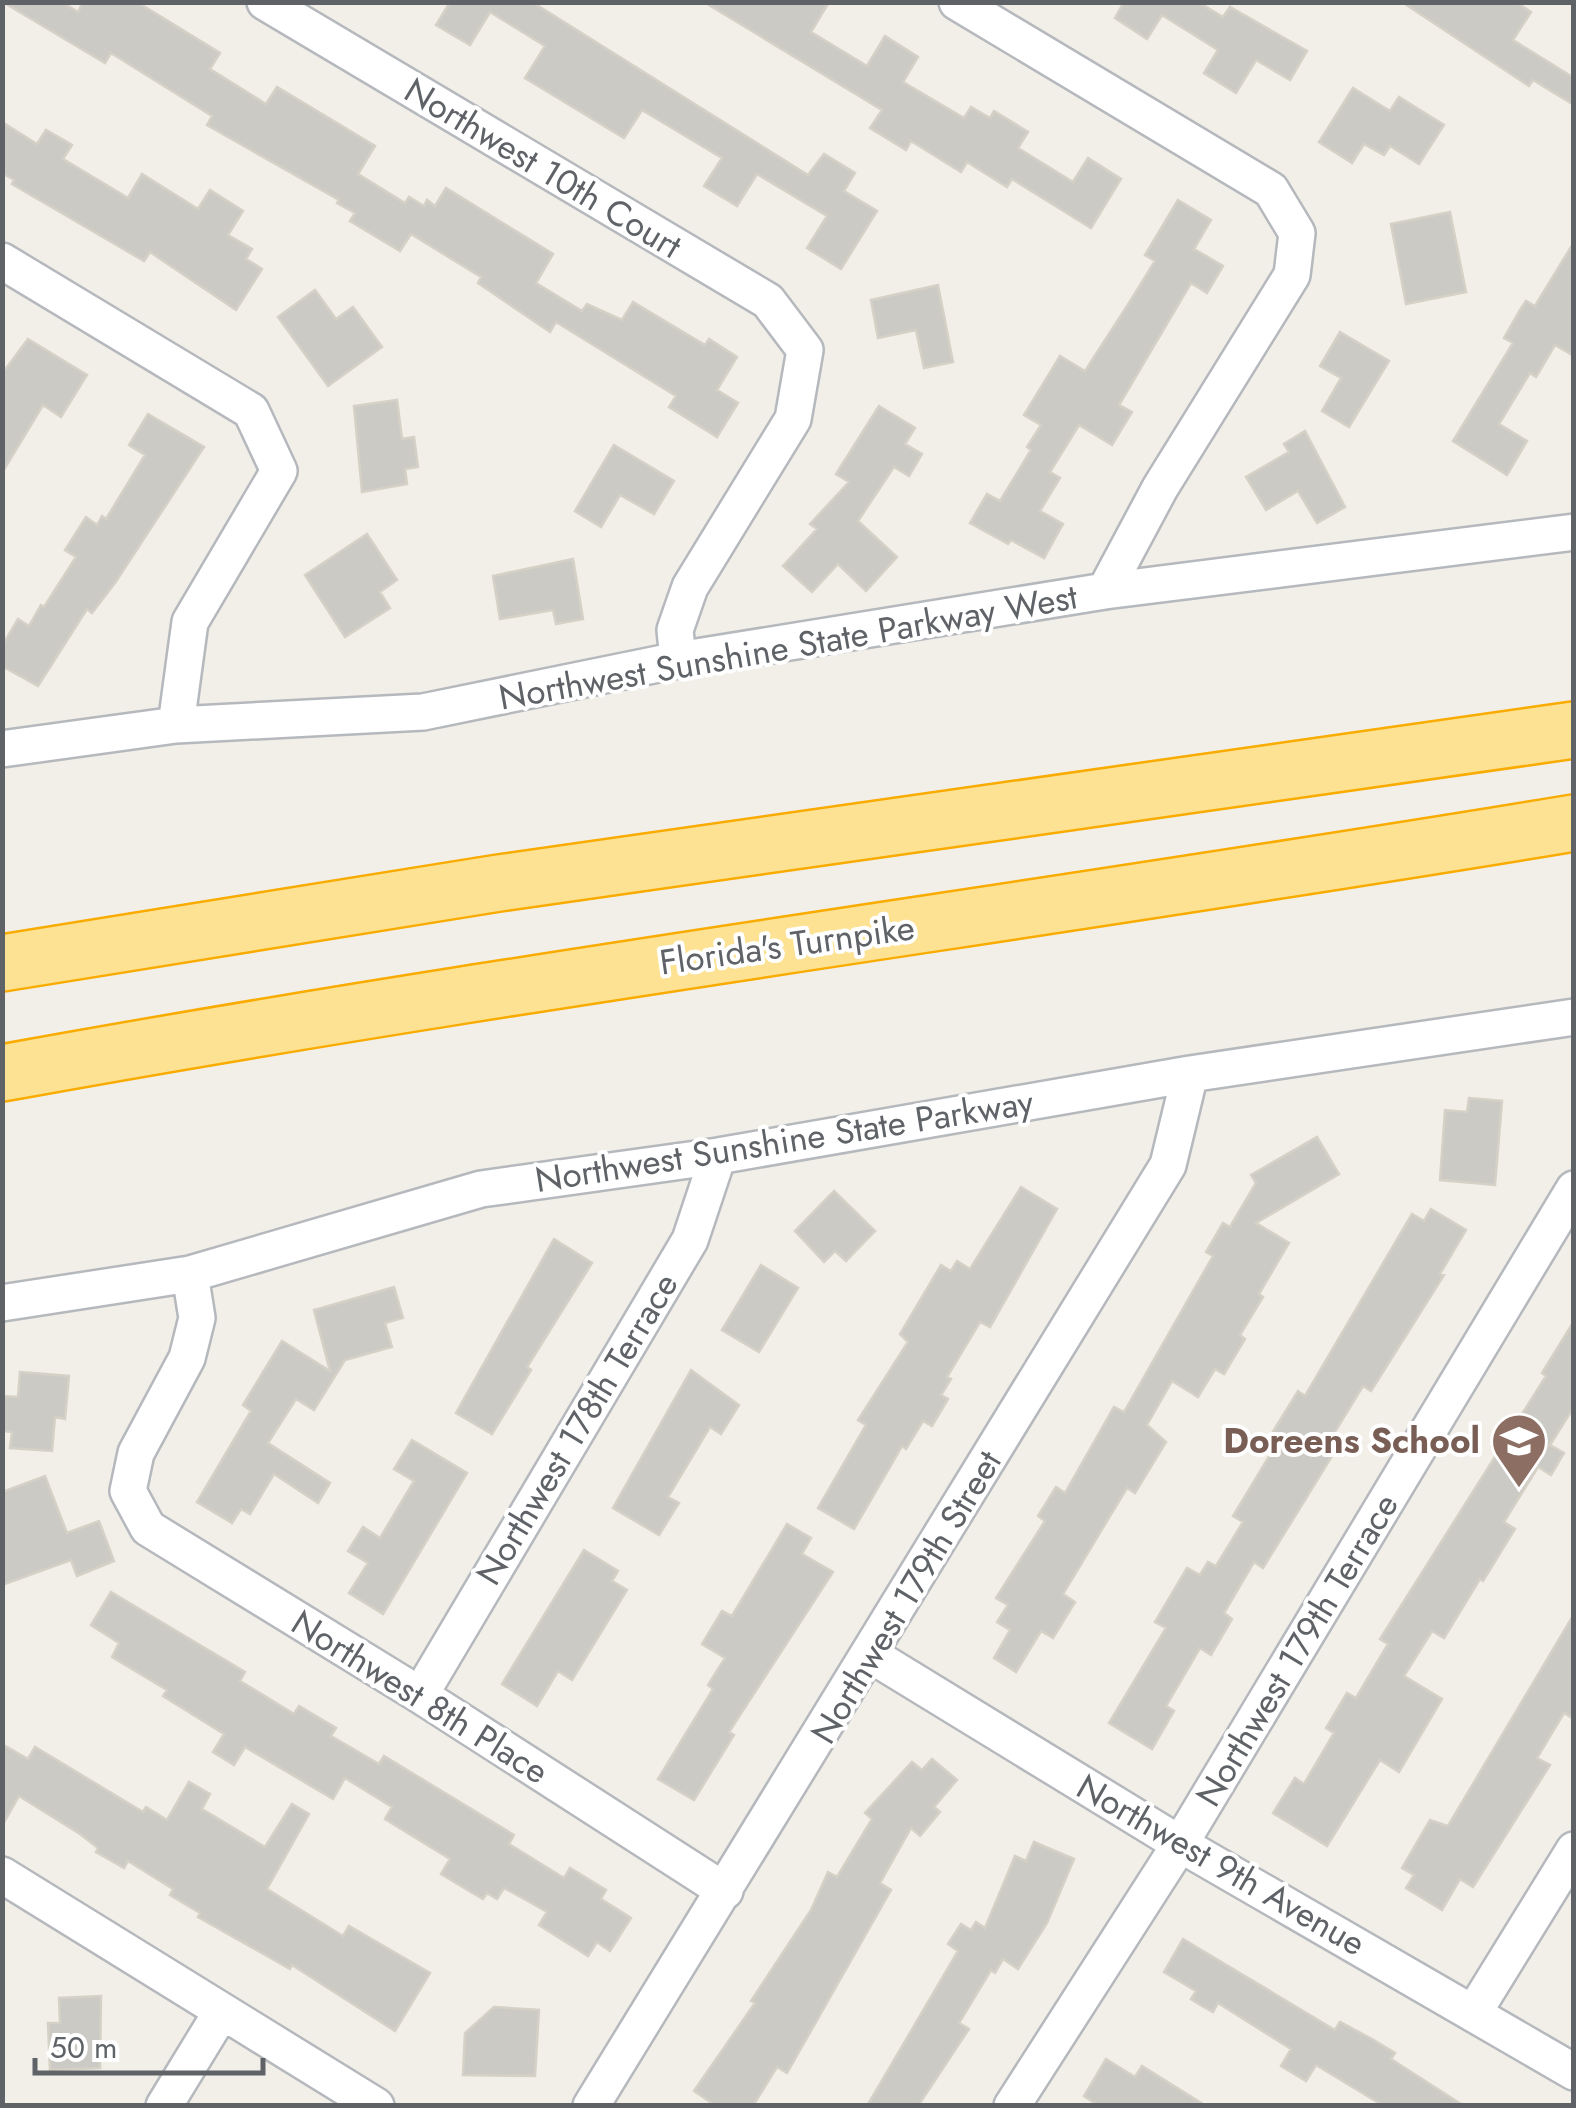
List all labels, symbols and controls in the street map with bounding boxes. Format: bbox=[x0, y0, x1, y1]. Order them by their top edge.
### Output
street label: Northwest 10th Court bbox=[395, 65, 691, 271]
street label: Northwest Sunshine State Parkway West bbox=[495, 571, 1082, 723]
street label: Florida's Turnpike bbox=[656, 902, 918, 988]
street label: Northwest Sunshine State Parkway bbox=[531, 1077, 1037, 1205]
street label: Northwest 178th Terrace bbox=[464, 1264, 690, 1594]
school or university icon: Doreens School bbox=[1489, 1411, 1549, 1490]
place label: Doreens School bbox=[1223, 1416, 1480, 1466]
street label: Northwest 179th Street bbox=[799, 1440, 1014, 1753]
street label: Northwest 179th Terrace bbox=[1184, 1484, 1410, 1816]
street label: Northwest 8th Place bbox=[282, 1598, 558, 1796]
street label: Northwest 9th Avenue bbox=[1068, 1762, 1374, 1968]
scale bar bbox=[35, 2013, 262, 2075]
text: 50 m bbox=[50, 2026, 117, 2069]

